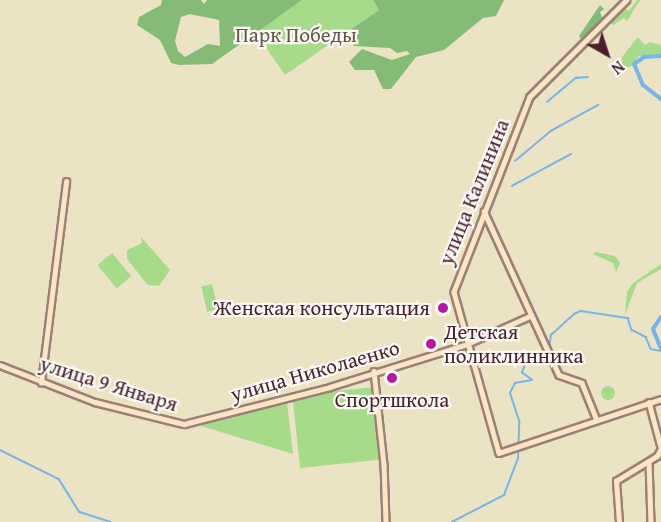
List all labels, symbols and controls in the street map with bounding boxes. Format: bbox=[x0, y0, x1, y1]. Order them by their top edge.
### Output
park label: Парк Победы bbox=[235, 22, 357, 48]
north arrow bbox=[577, 24, 637, 84]
text: N bbox=[607, 55, 630, 81]
street label: улица Калинина bbox=[433, 115, 515, 269]
place label: Женская консультация bbox=[213, 295, 430, 321]
marker: Женская консультация bbox=[434, 299, 452, 317]
place label: Детская поликлинника bbox=[444, 319, 583, 369]
street label: улица Николаенко bbox=[228, 335, 402, 407]
marker: Детская поликлинника bbox=[422, 335, 440, 353]
street label: улица 9 Января bbox=[37, 351, 181, 417]
marker: Спортшкола bbox=[385, 371, 399, 385]
place label: Спортшкола bbox=[335, 387, 449, 413]

